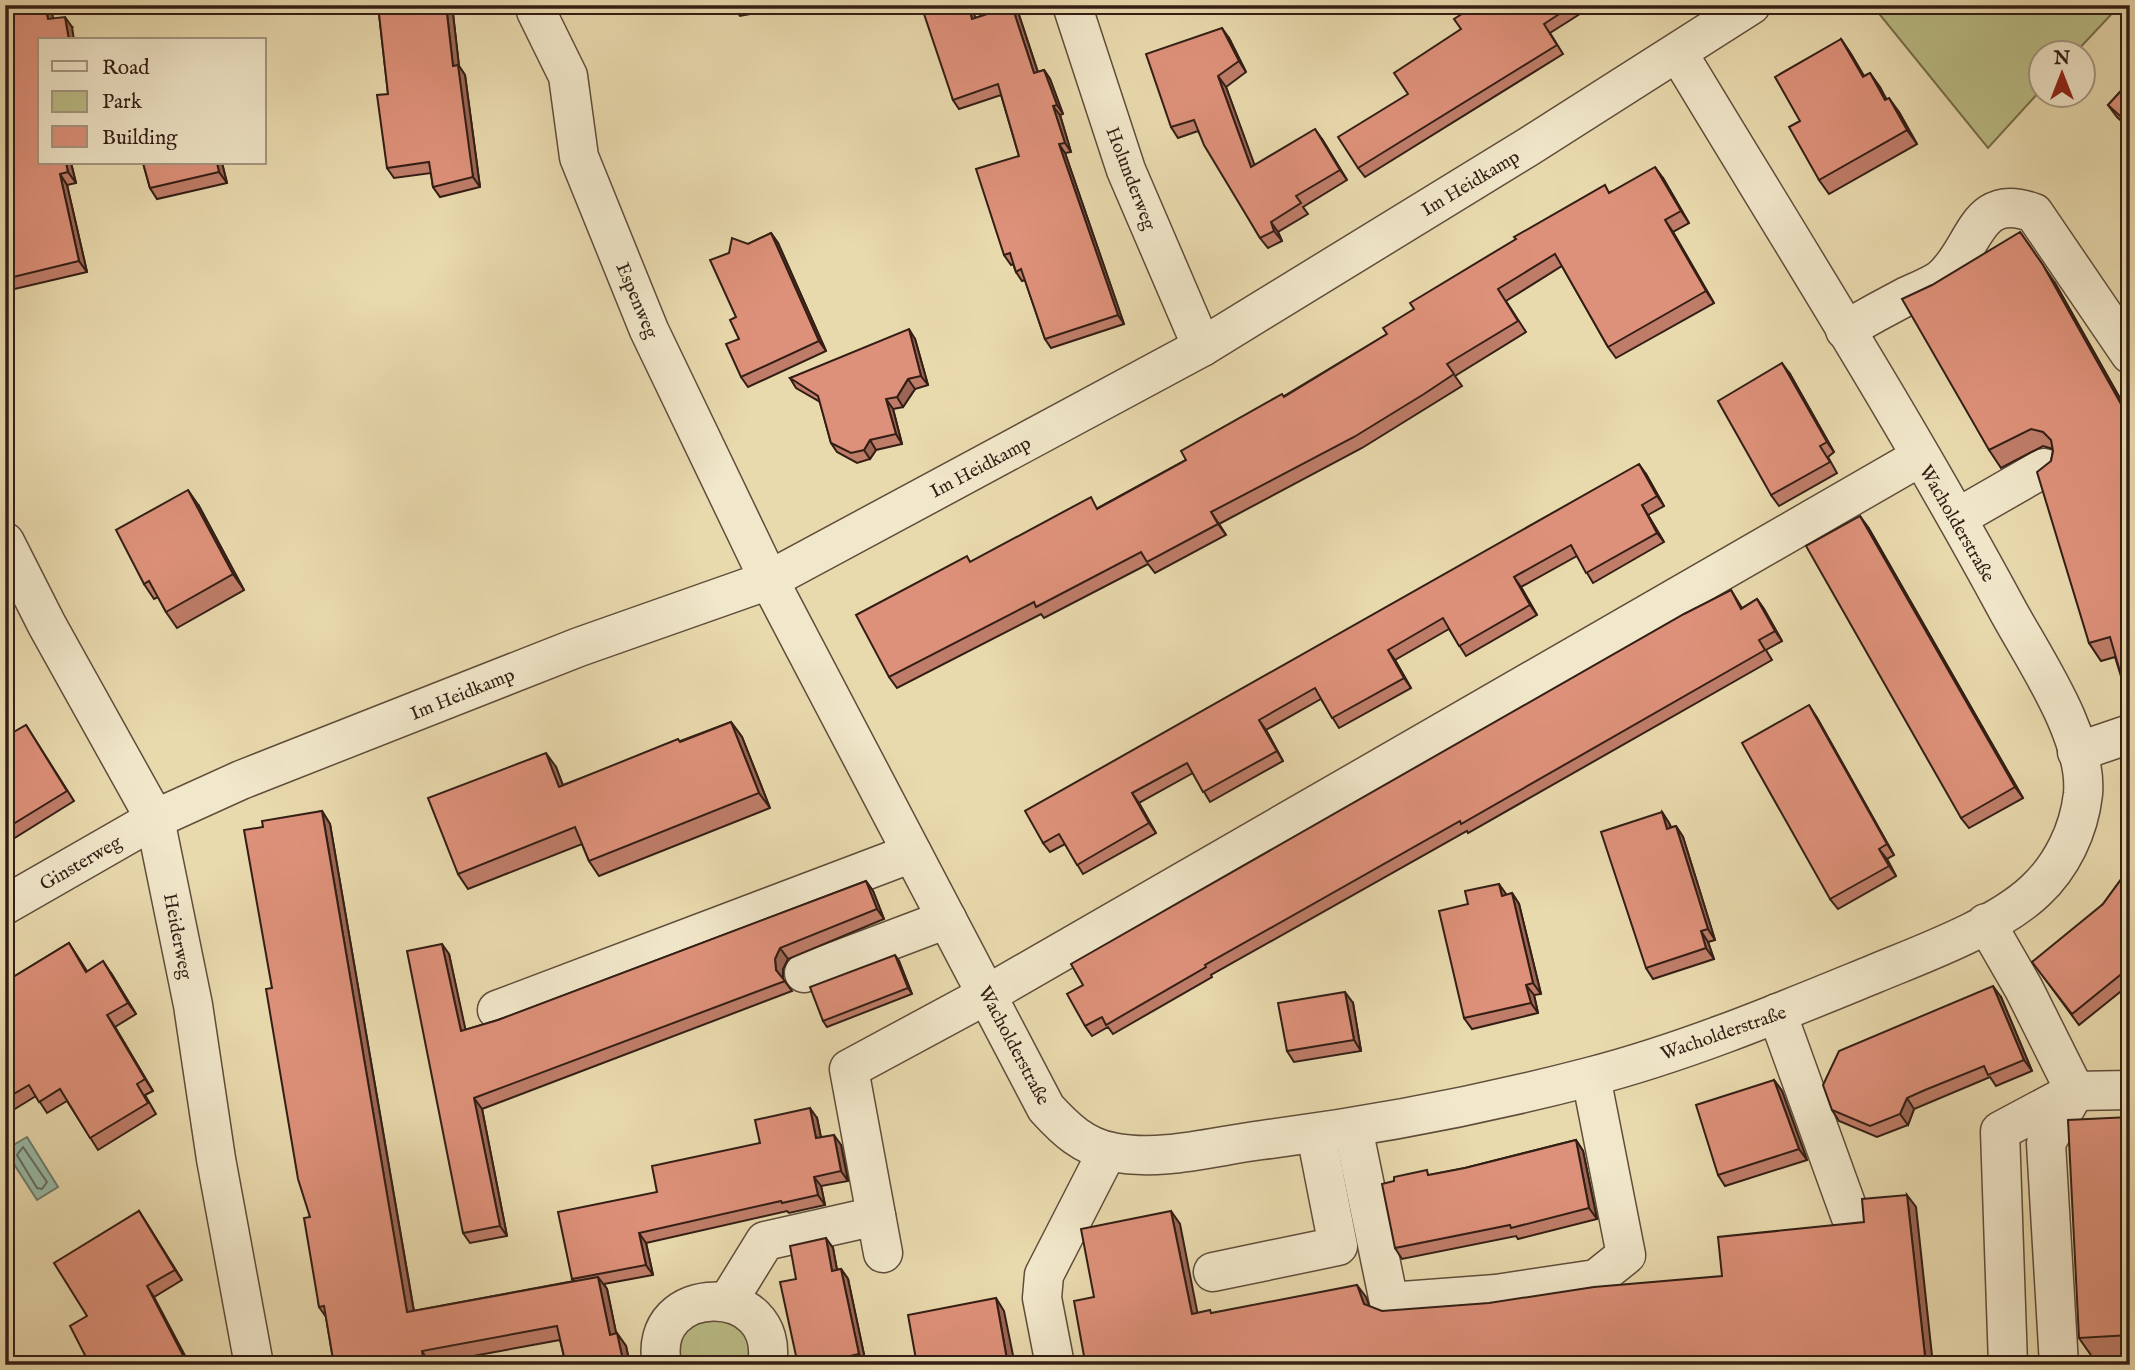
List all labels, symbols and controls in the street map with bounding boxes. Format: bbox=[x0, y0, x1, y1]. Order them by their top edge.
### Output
legend bbox=[38, 38, 266, 164]
north arrow bbox=[2026, 38, 2096, 108]
text: N bbox=[2053, 47, 2071, 71]
text: Road bbox=[102, 55, 150, 82]
text: Park bbox=[102, 89, 143, 116]
street label: Holunderweg bbox=[1099, 124, 1161, 234]
text: Building bbox=[102, 125, 178, 152]
street label: Im Heidkamp bbox=[1418, 145, 1524, 222]
street label: Espenweg bbox=[609, 259, 663, 343]
street label: Im Heidkamp bbox=[927, 431, 1035, 504]
street label: Wacholderstraße bbox=[1913, 461, 2000, 587]
street label: Im Heidkamp bbox=[407, 663, 518, 727]
street label: Ginsterweg bbox=[36, 830, 127, 897]
street label: Heiderweg bbox=[157, 891, 197, 982]
street label: Wacholderstraße bbox=[972, 982, 1055, 1110]
street label: Wacholderstraße bbox=[1658, 1001, 1790, 1067]

